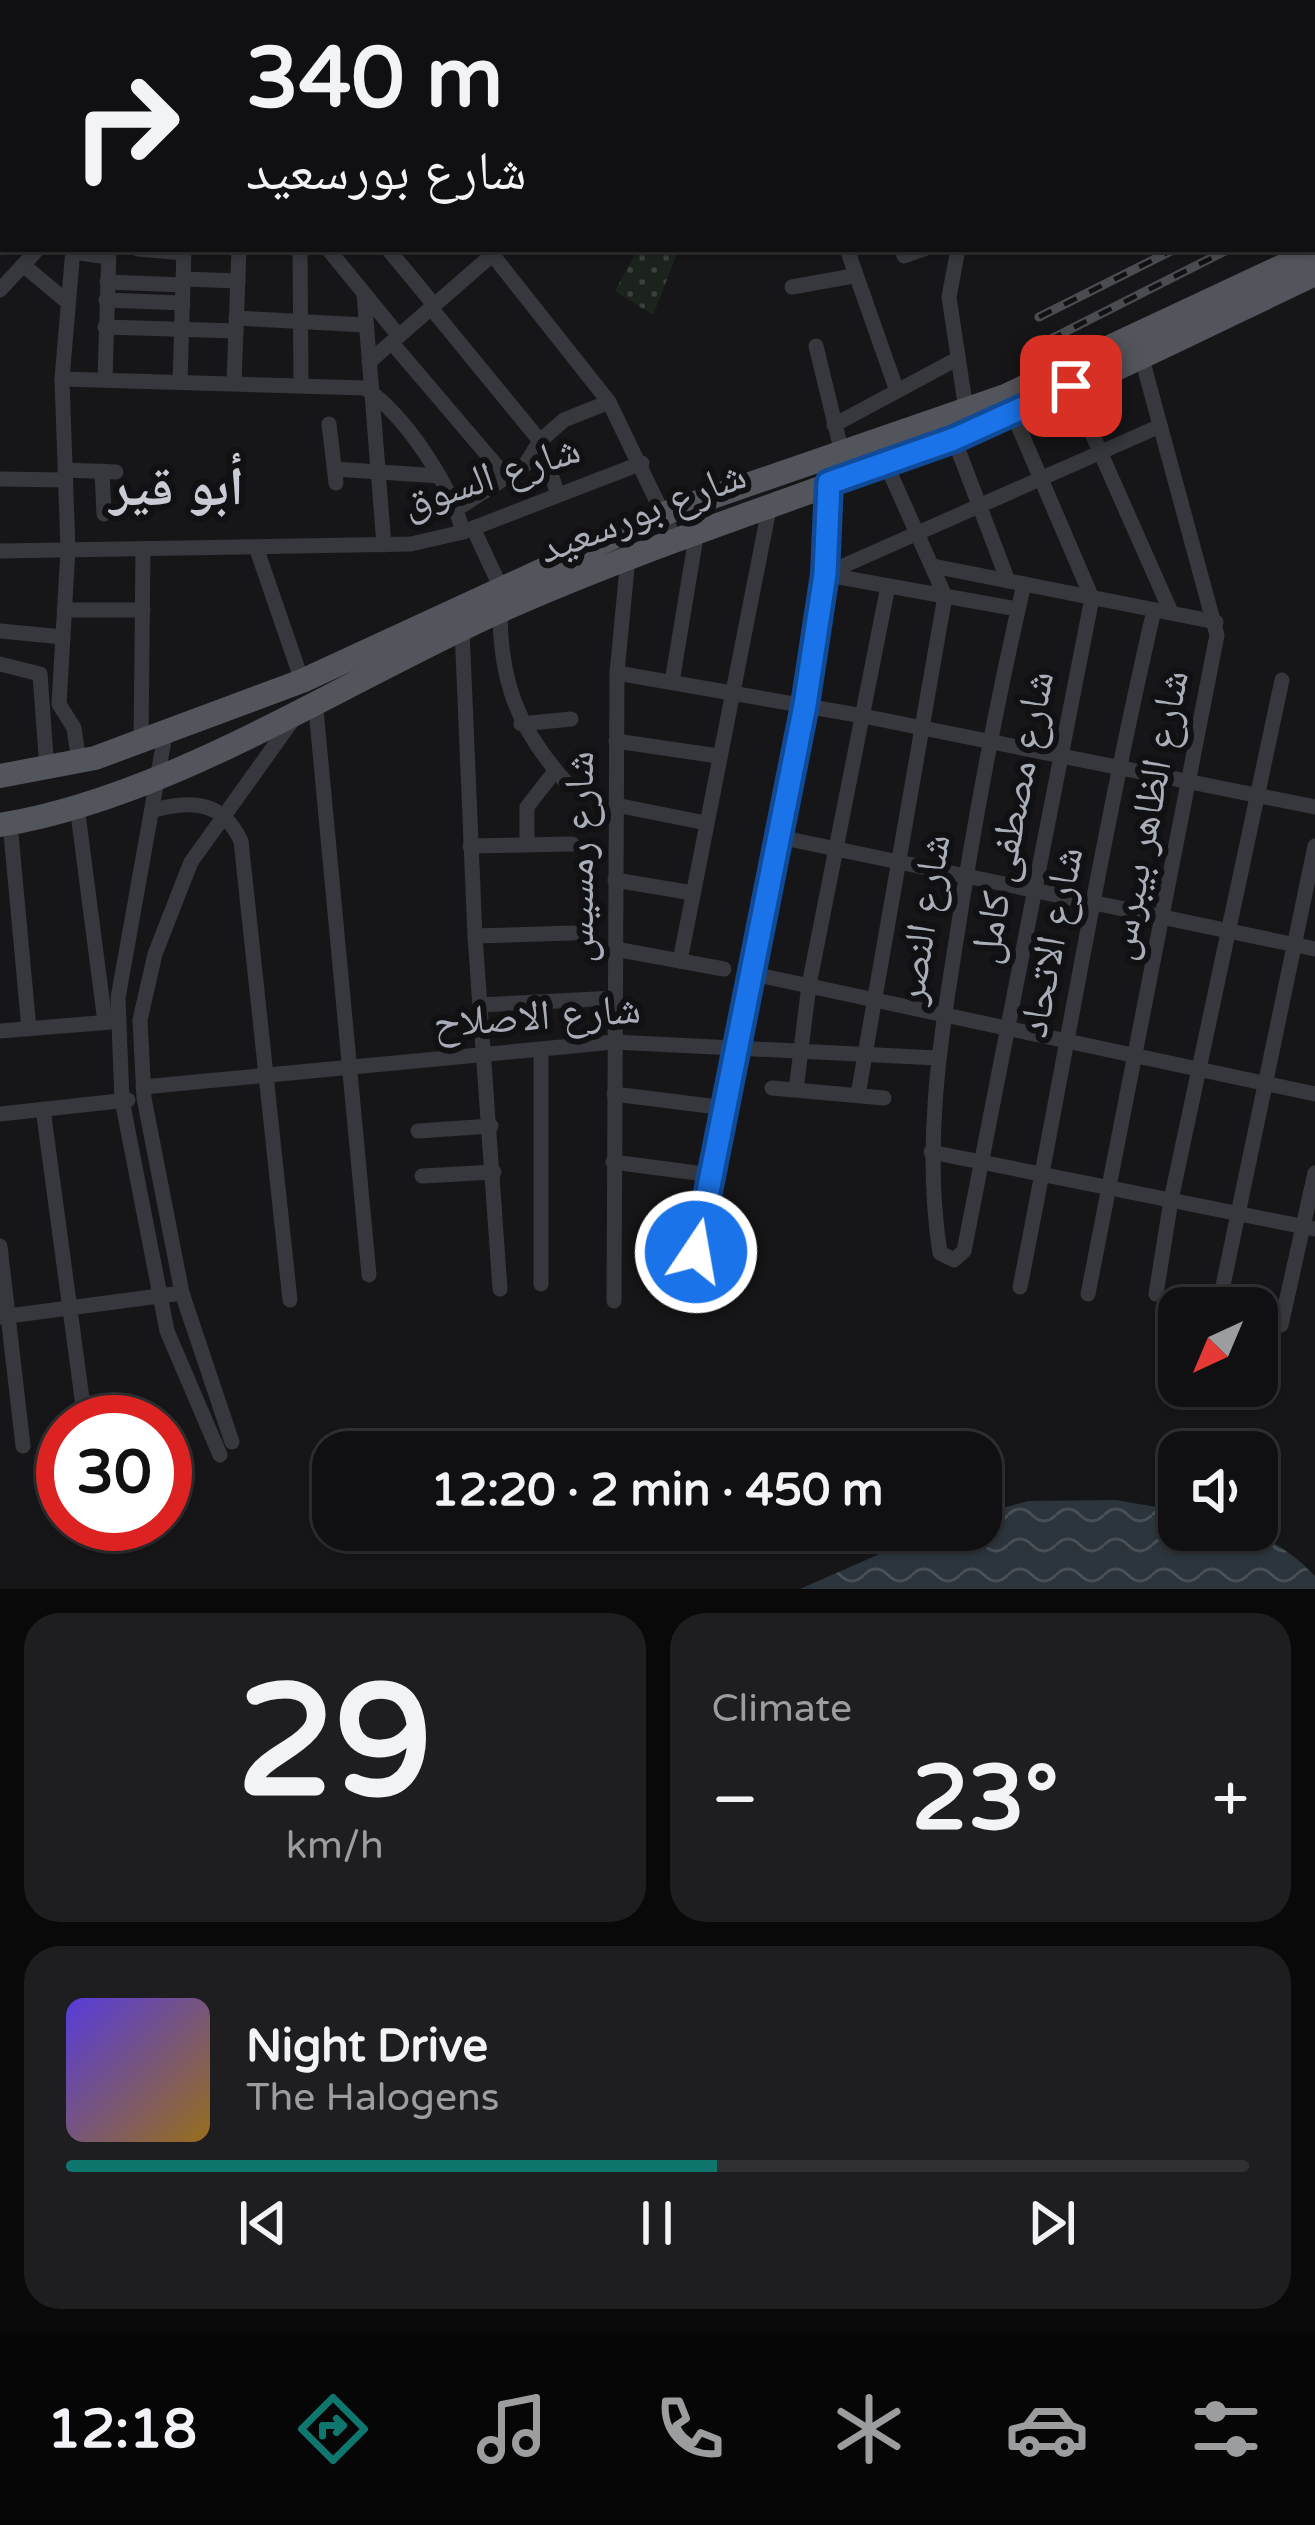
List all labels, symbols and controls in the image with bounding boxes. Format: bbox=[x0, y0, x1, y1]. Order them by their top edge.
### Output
text: 340 m bbox=[246, 29, 503, 130]
icon: right bbox=[48, 48, 204, 204]
text: شارع بورسعيد bbox=[246, 139, 527, 204]
pin bbox=[1020, 335, 1122, 437]
icon: arrive bbox=[1038, 353, 1104, 419]
street label: شارع السوق bbox=[395, 423, 587, 529]
street label: شارع بورسعيد bbox=[531, 449, 753, 575]
district label: أبو قير bbox=[108, 452, 244, 520]
street label: شارع مصطفى كامل bbox=[959, 666, 1065, 968]
street label: شارع الظاهر بيبرس bbox=[1094, 666, 1200, 964]
street label: شارع رمسيس bbox=[554, 751, 605, 963]
street label: شارع النصر bbox=[884, 830, 962, 1009]
street label: شارع الاتحاد bbox=[1008, 842, 1094, 1042]
street label: شارع الاصلاح bbox=[432, 983, 642, 1049]
position arrow bbox=[633, 1189, 759, 1315]
north arrow bbox=[1158, 1287, 1278, 1407]
map controls bbox=[1158, 1287, 1278, 1551]
speed limit sign: 30 bbox=[36, 1395, 192, 1551]
button: sound bbox=[1158, 1431, 1278, 1551]
text: 12:20 · 2 min · 450 m bbox=[431, 1464, 883, 1518]
text: 29 bbox=[237, 1650, 433, 1838]
text: Climate bbox=[712, 1685, 852, 1732]
text: 23° bbox=[912, 1745, 1059, 1854]
text: − bbox=[712, 1760, 759, 1840]
text: + bbox=[1212, 1760, 1249, 1840]
text: km/h bbox=[286, 1822, 384, 1869]
text: Night Drive bbox=[246, 2020, 488, 2074]
text: The Halogens bbox=[246, 2074, 499, 2121]
icon: previous bbox=[230, 2190, 296, 2256]
icon: pause bbox=[624, 2190, 690, 2256]
icon: next bbox=[1019, 2190, 1085, 2256]
icon: directions bbox=[291, 2387, 375, 2471]
icon: music bbox=[470, 2387, 554, 2471]
icon: phone bbox=[648, 2387, 732, 2471]
icon: climate bbox=[827, 2387, 911, 2471]
icon: car bbox=[1005, 2387, 1089, 2471]
icon: filters bbox=[1184, 2387, 1268, 2471]
text: 12:18 bbox=[47, 2397, 197, 2462]

